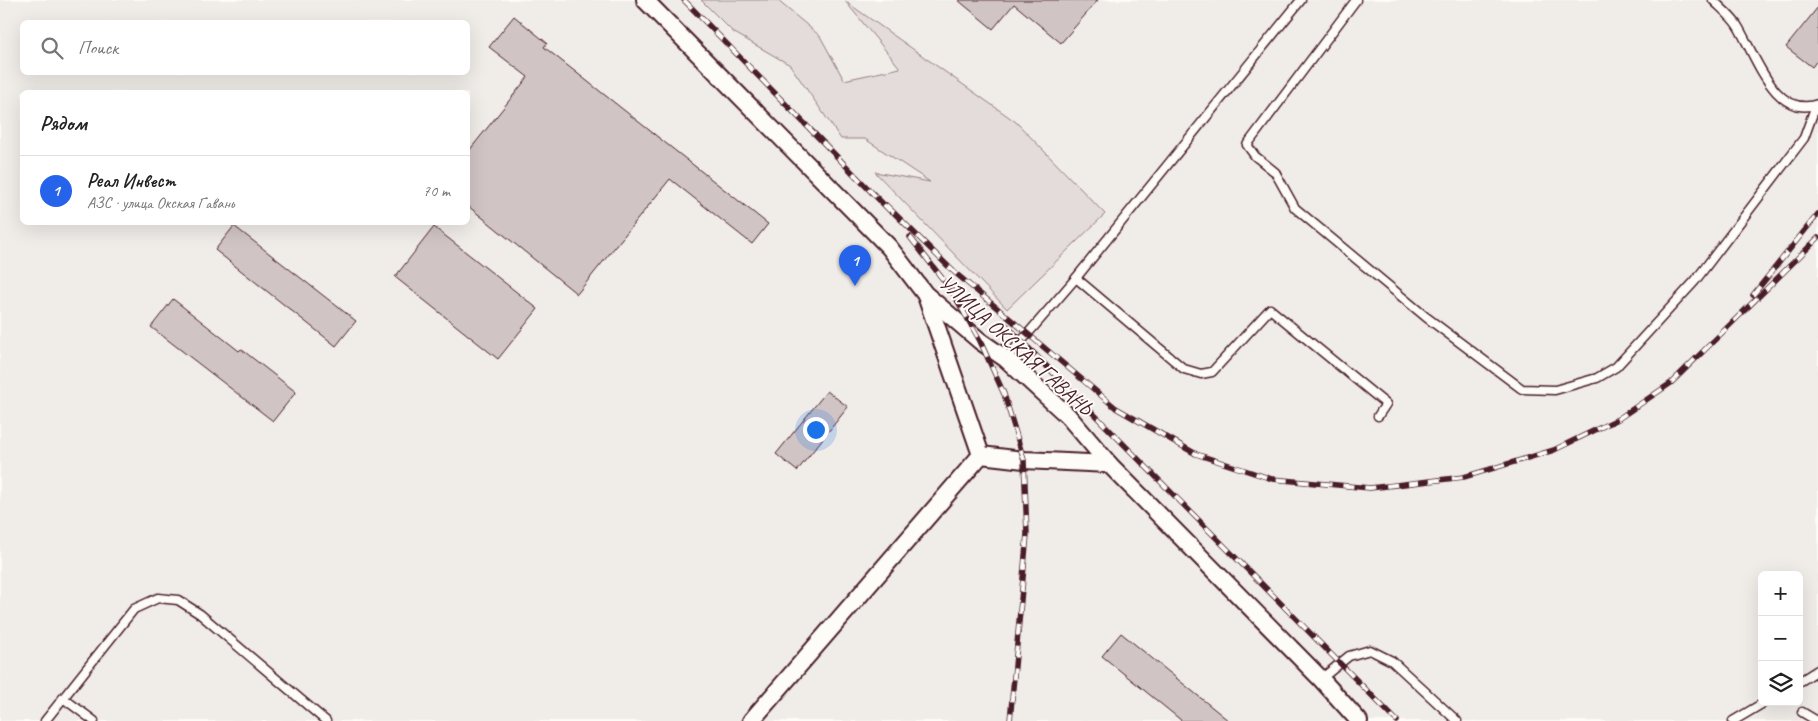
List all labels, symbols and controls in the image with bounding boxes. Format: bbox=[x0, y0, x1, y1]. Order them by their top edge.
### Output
search box bbox=[20, 20, 470, 75]
icon: search bbox=[38, 34, 66, 62]
text: Поиск bbox=[78, 36, 118, 60]
text: Рядом bbox=[40, 110, 87, 136]
text: Реал Инвест bbox=[87, 169, 176, 193]
text: 1 bbox=[52, 181, 60, 201]
text: 70 m bbox=[423, 181, 450, 201]
text: АЗС · улица Окская Гавань bbox=[87, 193, 234, 213]
pin: 1 bbox=[839, 245, 871, 286]
street label: УЛИЦА ОКСКАЯ ГАВАНЬ bbox=[934, 269, 1099, 422]
your location bbox=[803, 417, 829, 443]
map controls bbox=[1758, 571, 1803, 706]
button: + bbox=[1758, 571, 1803, 616]
button: − bbox=[1758, 616, 1803, 661]
button: layers bbox=[1758, 661, 1803, 706]

